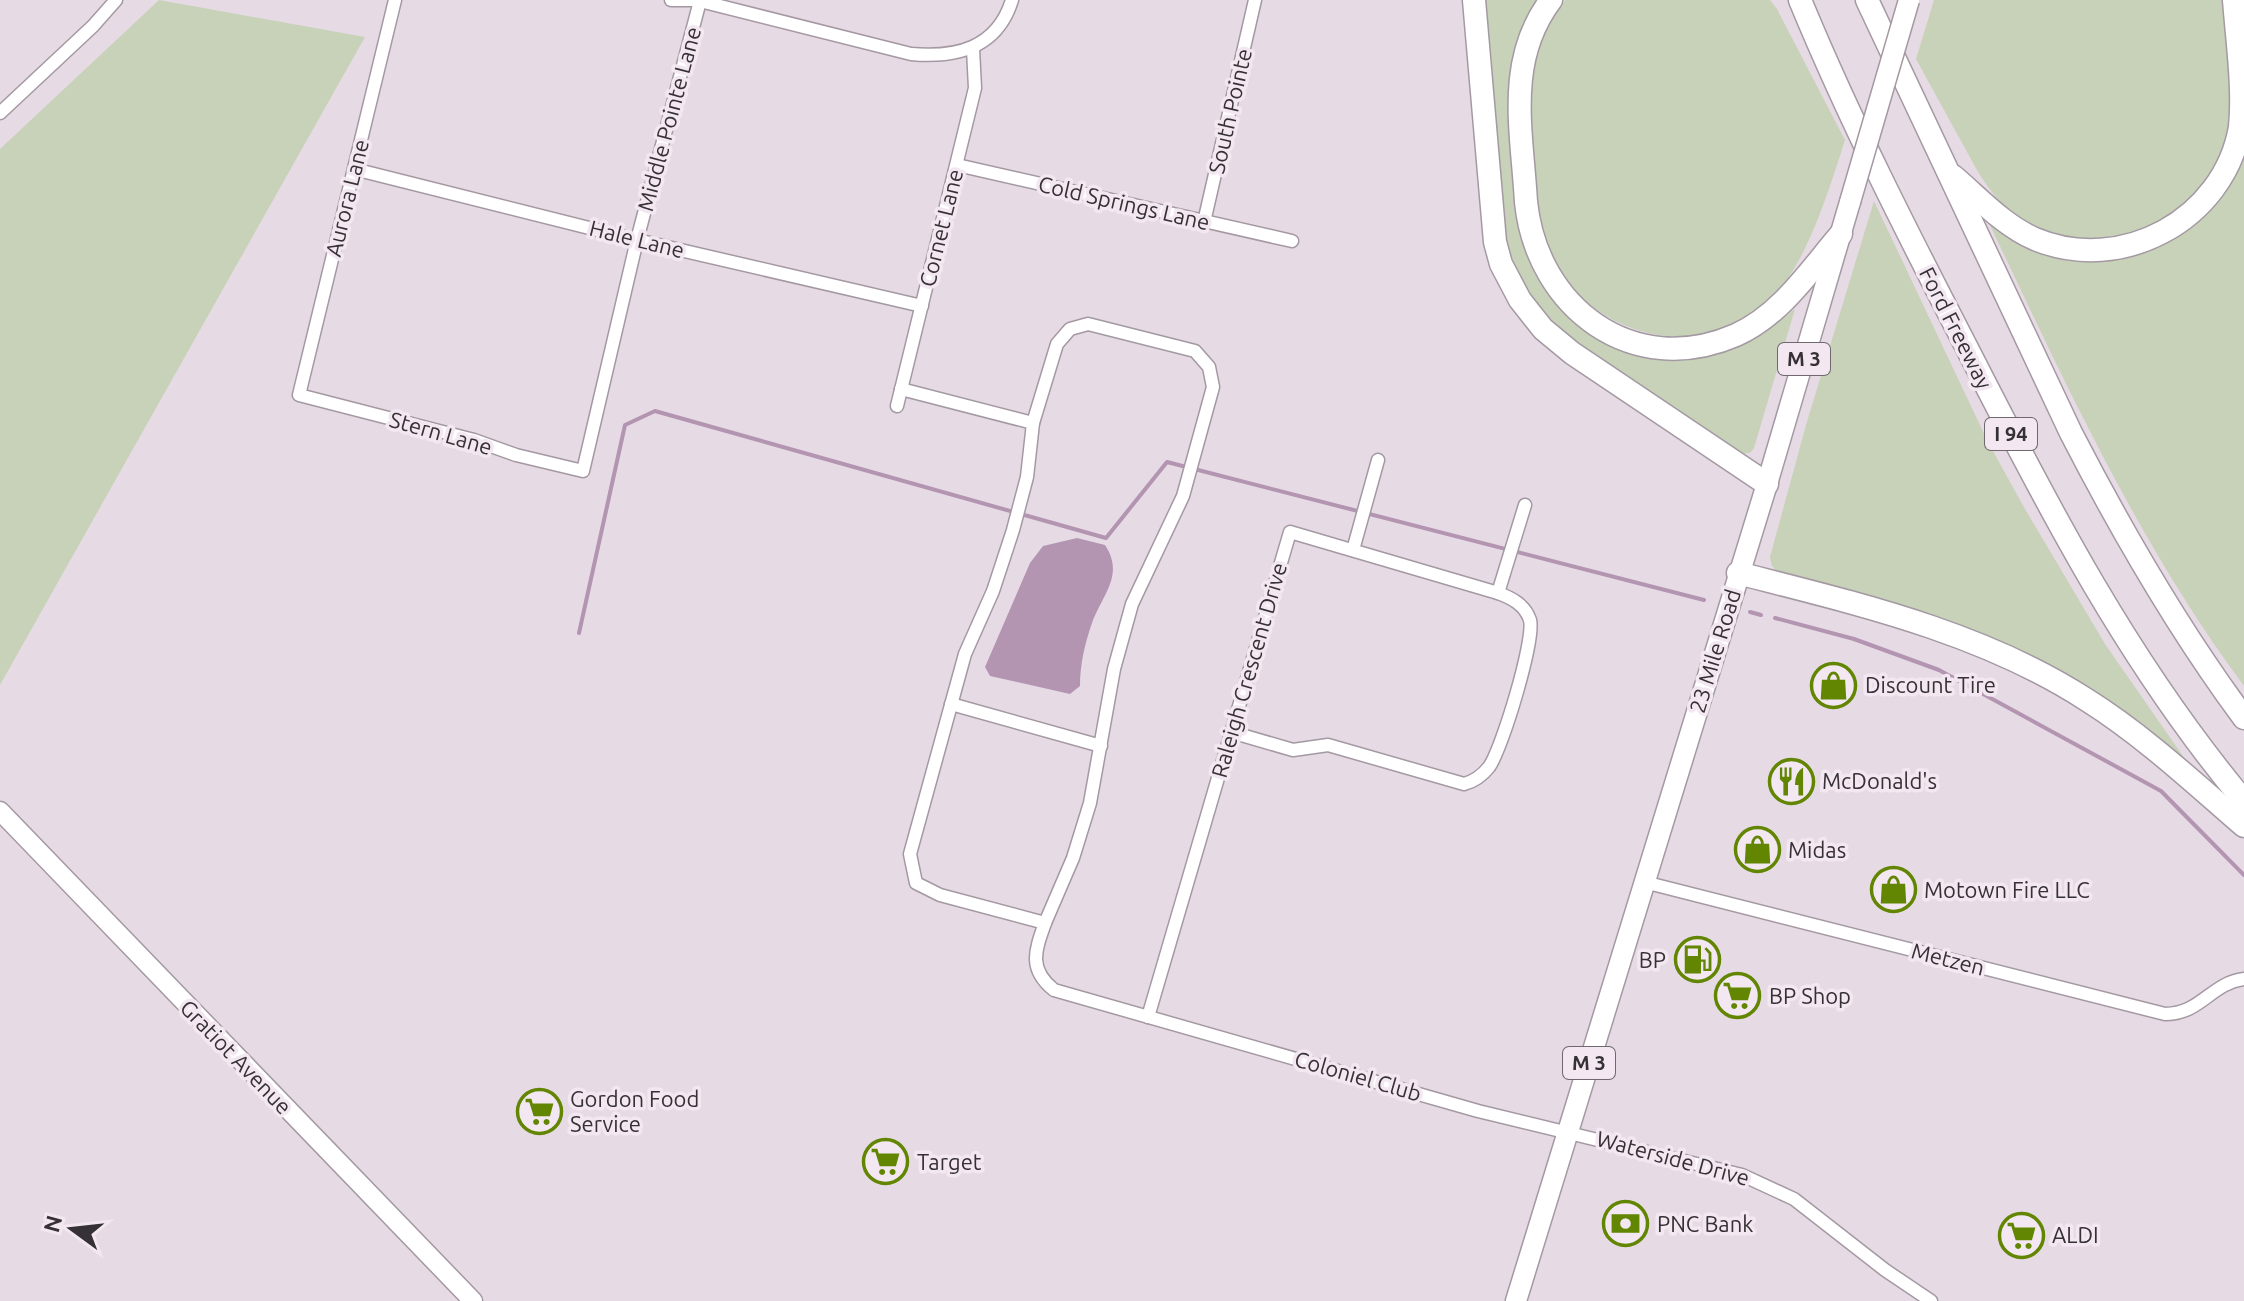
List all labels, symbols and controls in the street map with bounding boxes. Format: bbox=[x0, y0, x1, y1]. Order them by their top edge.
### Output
street label: Middle Pointe Lane bbox=[632, 24, 705, 214]
street label: South Pointe bbox=[1203, 46, 1256, 176]
street label: Aurora Lane bbox=[320, 137, 373, 259]
street label: Cornet Lane bbox=[914, 166, 967, 289]
street label: Cold Springs Lane bbox=[1036, 171, 1212, 234]
street label: Hale Lane bbox=[587, 215, 687, 262]
street label: Ford Freeway bbox=[1915, 263, 1998, 393]
road number: M 3 bbox=[1778, 343, 1830, 375]
street label: Stern Lane bbox=[387, 406, 495, 459]
road number: I 94 bbox=[1985, 418, 2037, 450]
street label: Raleigh Crescent Drive bbox=[1206, 559, 1291, 780]
street label: 23 Mile Road bbox=[1684, 586, 1745, 716]
shop icon: Discount Tire bbox=[1810, 661, 1858, 709]
place label: Discount Tire bbox=[1865, 672, 1996, 697]
restaurant icon: McDonald's bbox=[1767, 757, 1815, 805]
place label: McDonald's bbox=[1822, 768, 1937, 793]
shop icon: Midas bbox=[1733, 826, 1781, 874]
place label: Midas bbox=[1788, 837, 1846, 862]
shop icon: Motown Fire LLC bbox=[1869, 866, 1917, 914]
place label: Motown Fire LLC bbox=[1924, 877, 2090, 902]
fuel station icon: BP bbox=[1673, 936, 1721, 984]
street label: Metzen bbox=[1909, 937, 1987, 980]
place label: BP bbox=[1639, 947, 1666, 972]
supermarket icon: BP Shop bbox=[1714, 972, 1762, 1020]
place label: BP Shop bbox=[1769, 983, 1851, 1008]
street label: Gratiot Avenue bbox=[176, 994, 297, 1119]
street label: Coloniel Club bbox=[1292, 1046, 1424, 1106]
road number: M 3 bbox=[1563, 1047, 1615, 1079]
place label: Gordon Food Service bbox=[570, 1086, 699, 1136]
supermarket icon: Gordon Food Service bbox=[515, 1088, 563, 1136]
street label: Waterside Drive bbox=[1594, 1125, 1752, 1190]
supermarket icon: Target bbox=[862, 1138, 910, 1186]
place label: Target bbox=[917, 1149, 982, 1174]
north arrow bbox=[32, 1189, 112, 1269]
bank icon: PNC Bank bbox=[1602, 1200, 1650, 1248]
place label: PNC Bank bbox=[1657, 1211, 1753, 1236]
supermarket icon: ALDI bbox=[1997, 1211, 2045, 1259]
text: N bbox=[38, 1213, 66, 1235]
place label: ALDI bbox=[2052, 1222, 2099, 1247]

